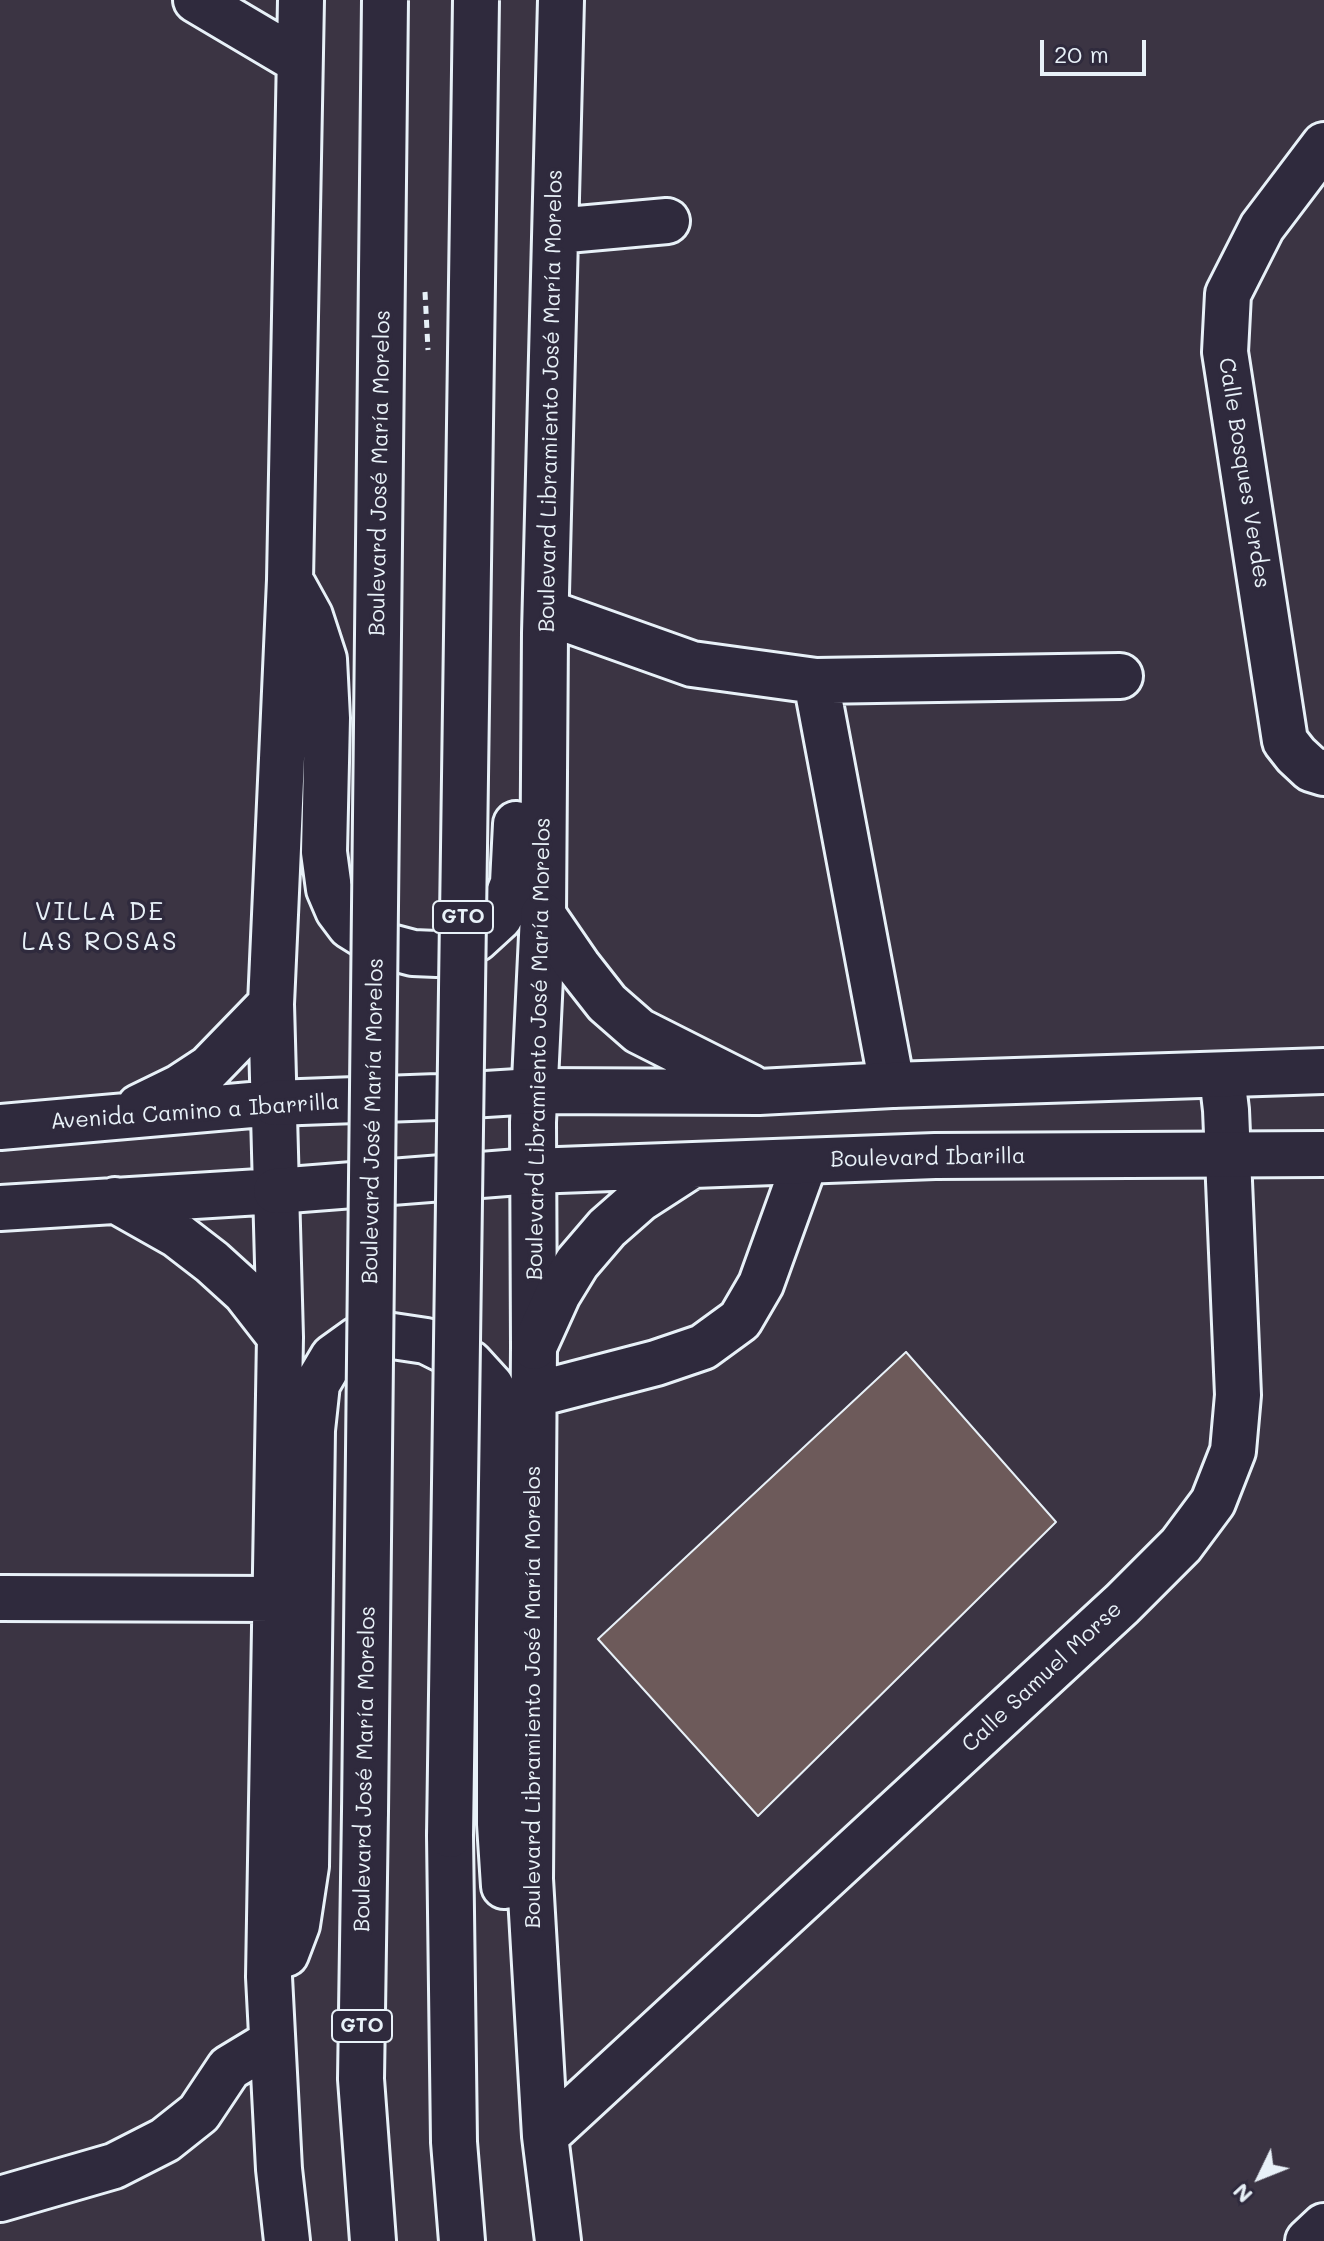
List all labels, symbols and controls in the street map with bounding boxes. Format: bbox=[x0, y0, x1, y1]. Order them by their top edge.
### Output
scale bar bbox=[1044, 24, 1150, 74]
text: 20 m bbox=[1054, 38, 1109, 69]
street label: Boulevard Libramiento José María Morelos bbox=[534, 169, 568, 633]
street label: Boulevard José María Morelos bbox=[364, 310, 396, 636]
street label: Calle Bosques Verdes bbox=[1213, 356, 1275, 590]
street label: Boulevard Libramiento José María Morelos bbox=[522, 817, 556, 1281]
district label: VILLA DE LAS ROSAS bbox=[21, 896, 179, 958]
road number: GTO bbox=[433, 901, 493, 933]
street label: Boulevard José María Morelos bbox=[357, 958, 389, 1284]
street label: Avenida Camino a Ibarrilla bbox=[50, 1089, 340, 1135]
street label: Boulevard Ibarilla bbox=[830, 1143, 1026, 1173]
street label: Boulevard Libramiento José María Morelos bbox=[520, 1465, 546, 1929]
street label: Calle Samuel Morse bbox=[957, 1596, 1127, 1758]
street label: Boulevard José María Morelos bbox=[349, 1606, 381, 1932]
road number: GTO bbox=[332, 2010, 392, 2042]
north arrow bbox=[1220, 2137, 1300, 2217]
text: N bbox=[1226, 2178, 1258, 2210]

